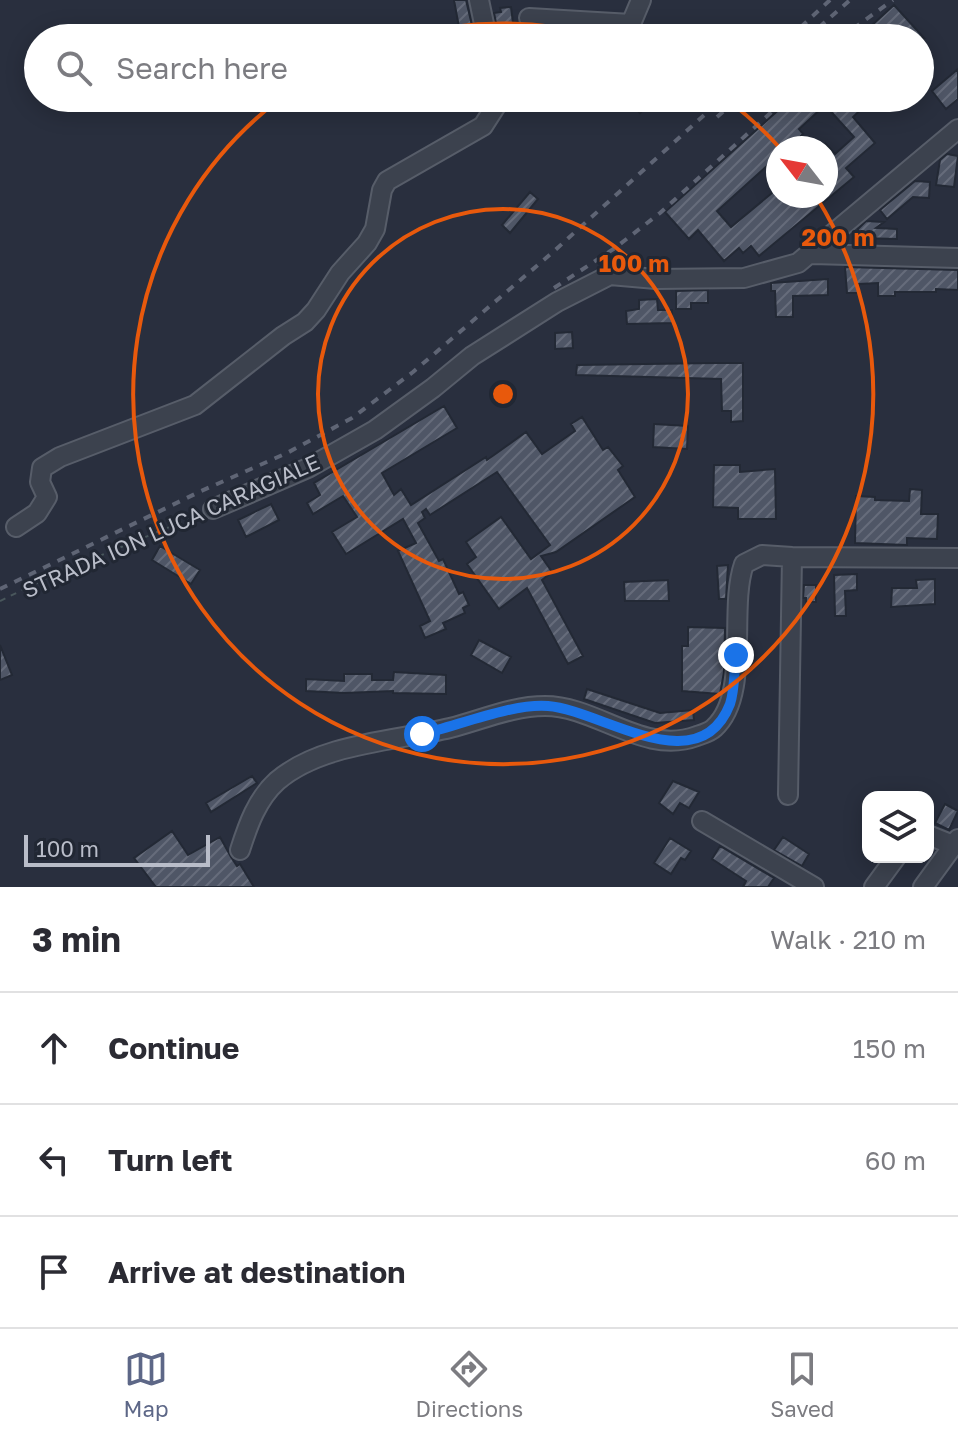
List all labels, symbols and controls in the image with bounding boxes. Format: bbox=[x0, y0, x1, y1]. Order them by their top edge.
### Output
search box bbox=[24, 24, 934, 112]
icon: search bbox=[52, 46, 96, 90]
text: Search here bbox=[116, 50, 288, 86]
north arrow bbox=[766, 136, 838, 208]
text: 200 m bbox=[802, 222, 874, 251]
text: 100 m bbox=[599, 248, 669, 277]
centre of rings bbox=[489, 380, 517, 408]
street label: STRADA ION LUCA CARAGIALE bbox=[18, 448, 323, 603]
route end bbox=[718, 637, 754, 673]
route start bbox=[404, 716, 440, 752]
map controls bbox=[862, 791, 934, 863]
button: layers bbox=[862, 791, 934, 863]
scale bar bbox=[24, 831, 210, 867]
text: 100 m bbox=[36, 835, 99, 862]
text: 3 min bbox=[32, 919, 121, 959]
text: Walk · 210 m bbox=[770, 924, 926, 955]
icon: ahead bbox=[32, 1026, 76, 1070]
text: Continue bbox=[108, 1030, 239, 1066]
text: 150 m bbox=[853, 1033, 926, 1064]
icon: left bbox=[32, 1138, 76, 1182]
text: Turn left bbox=[108, 1142, 233, 1178]
text: 60 m bbox=[865, 1145, 926, 1176]
icon: arrive bbox=[32, 1250, 76, 1294]
text: Arrive at destination bbox=[108, 1254, 405, 1290]
tab: Map bbox=[124, 1347, 168, 1422]
tab: Directions bbox=[416, 1347, 523, 1422]
tab: Saved bbox=[770, 1347, 834, 1422]

